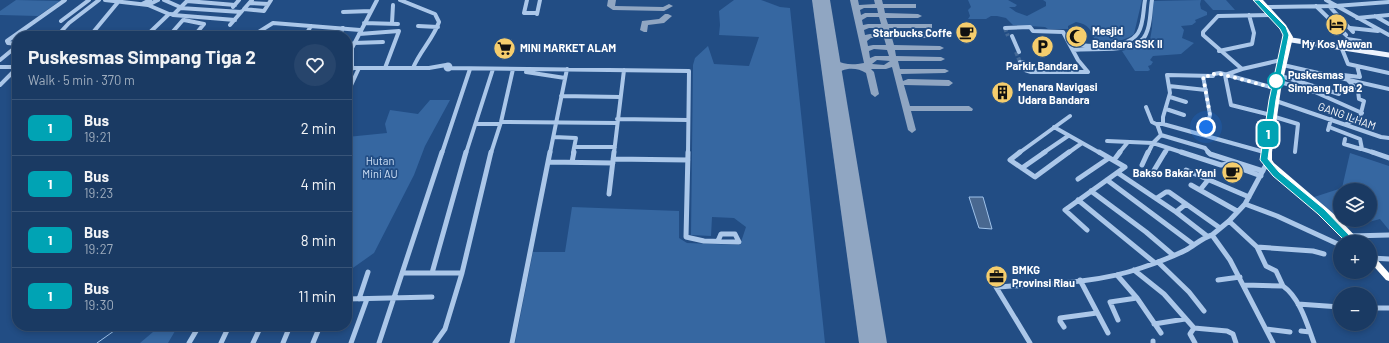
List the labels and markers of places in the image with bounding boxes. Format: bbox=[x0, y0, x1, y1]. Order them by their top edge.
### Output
hotel icon: My Kos Wawan bbox=[1324, 11, 1350, 37]
cafe icon: Starbucks Coffe bbox=[954, 20, 980, 46]
mosque icon: Mesjid Bandara SSK II bbox=[1063, 24, 1089, 50]
place label: Mesjid Bandara SSK II bbox=[1092, 24, 1163, 50]
place label: Starbucks Coffe bbox=[873, 26, 952, 39]
parking icon: Parkir Bandara bbox=[1029, 33, 1055, 59]
supermarket icon: MINI MARKET ALAM bbox=[492, 35, 518, 61]
place label: My Kos Wawan bbox=[1302, 37, 1372, 50]
place label: MINI MARKET ALAM bbox=[520, 41, 616, 54]
place label: Parkir Bandara bbox=[1006, 59, 1078, 72]
place label: Puskesmas Simpang Tiga 2 bbox=[1288, 68, 1362, 94]
marker: Puskesmas Simpang Tiga 2 bbox=[1267, 72, 1285, 90]
building icon: Menara Navigasi Udara Bandara bbox=[989, 80, 1015, 106]
place label: Menara Navigasi Udara Bandara bbox=[1018, 80, 1098, 106]
cafe icon: Bakso Bakar Yani bbox=[1219, 160, 1245, 186]
place label: Bakso Bakar Yani bbox=[1133, 166, 1216, 179]
office icon: BMKG Provinsi Riau bbox=[983, 263, 1009, 289]
place label: BMKG Provinsi Riau bbox=[1012, 263, 1075, 289]

